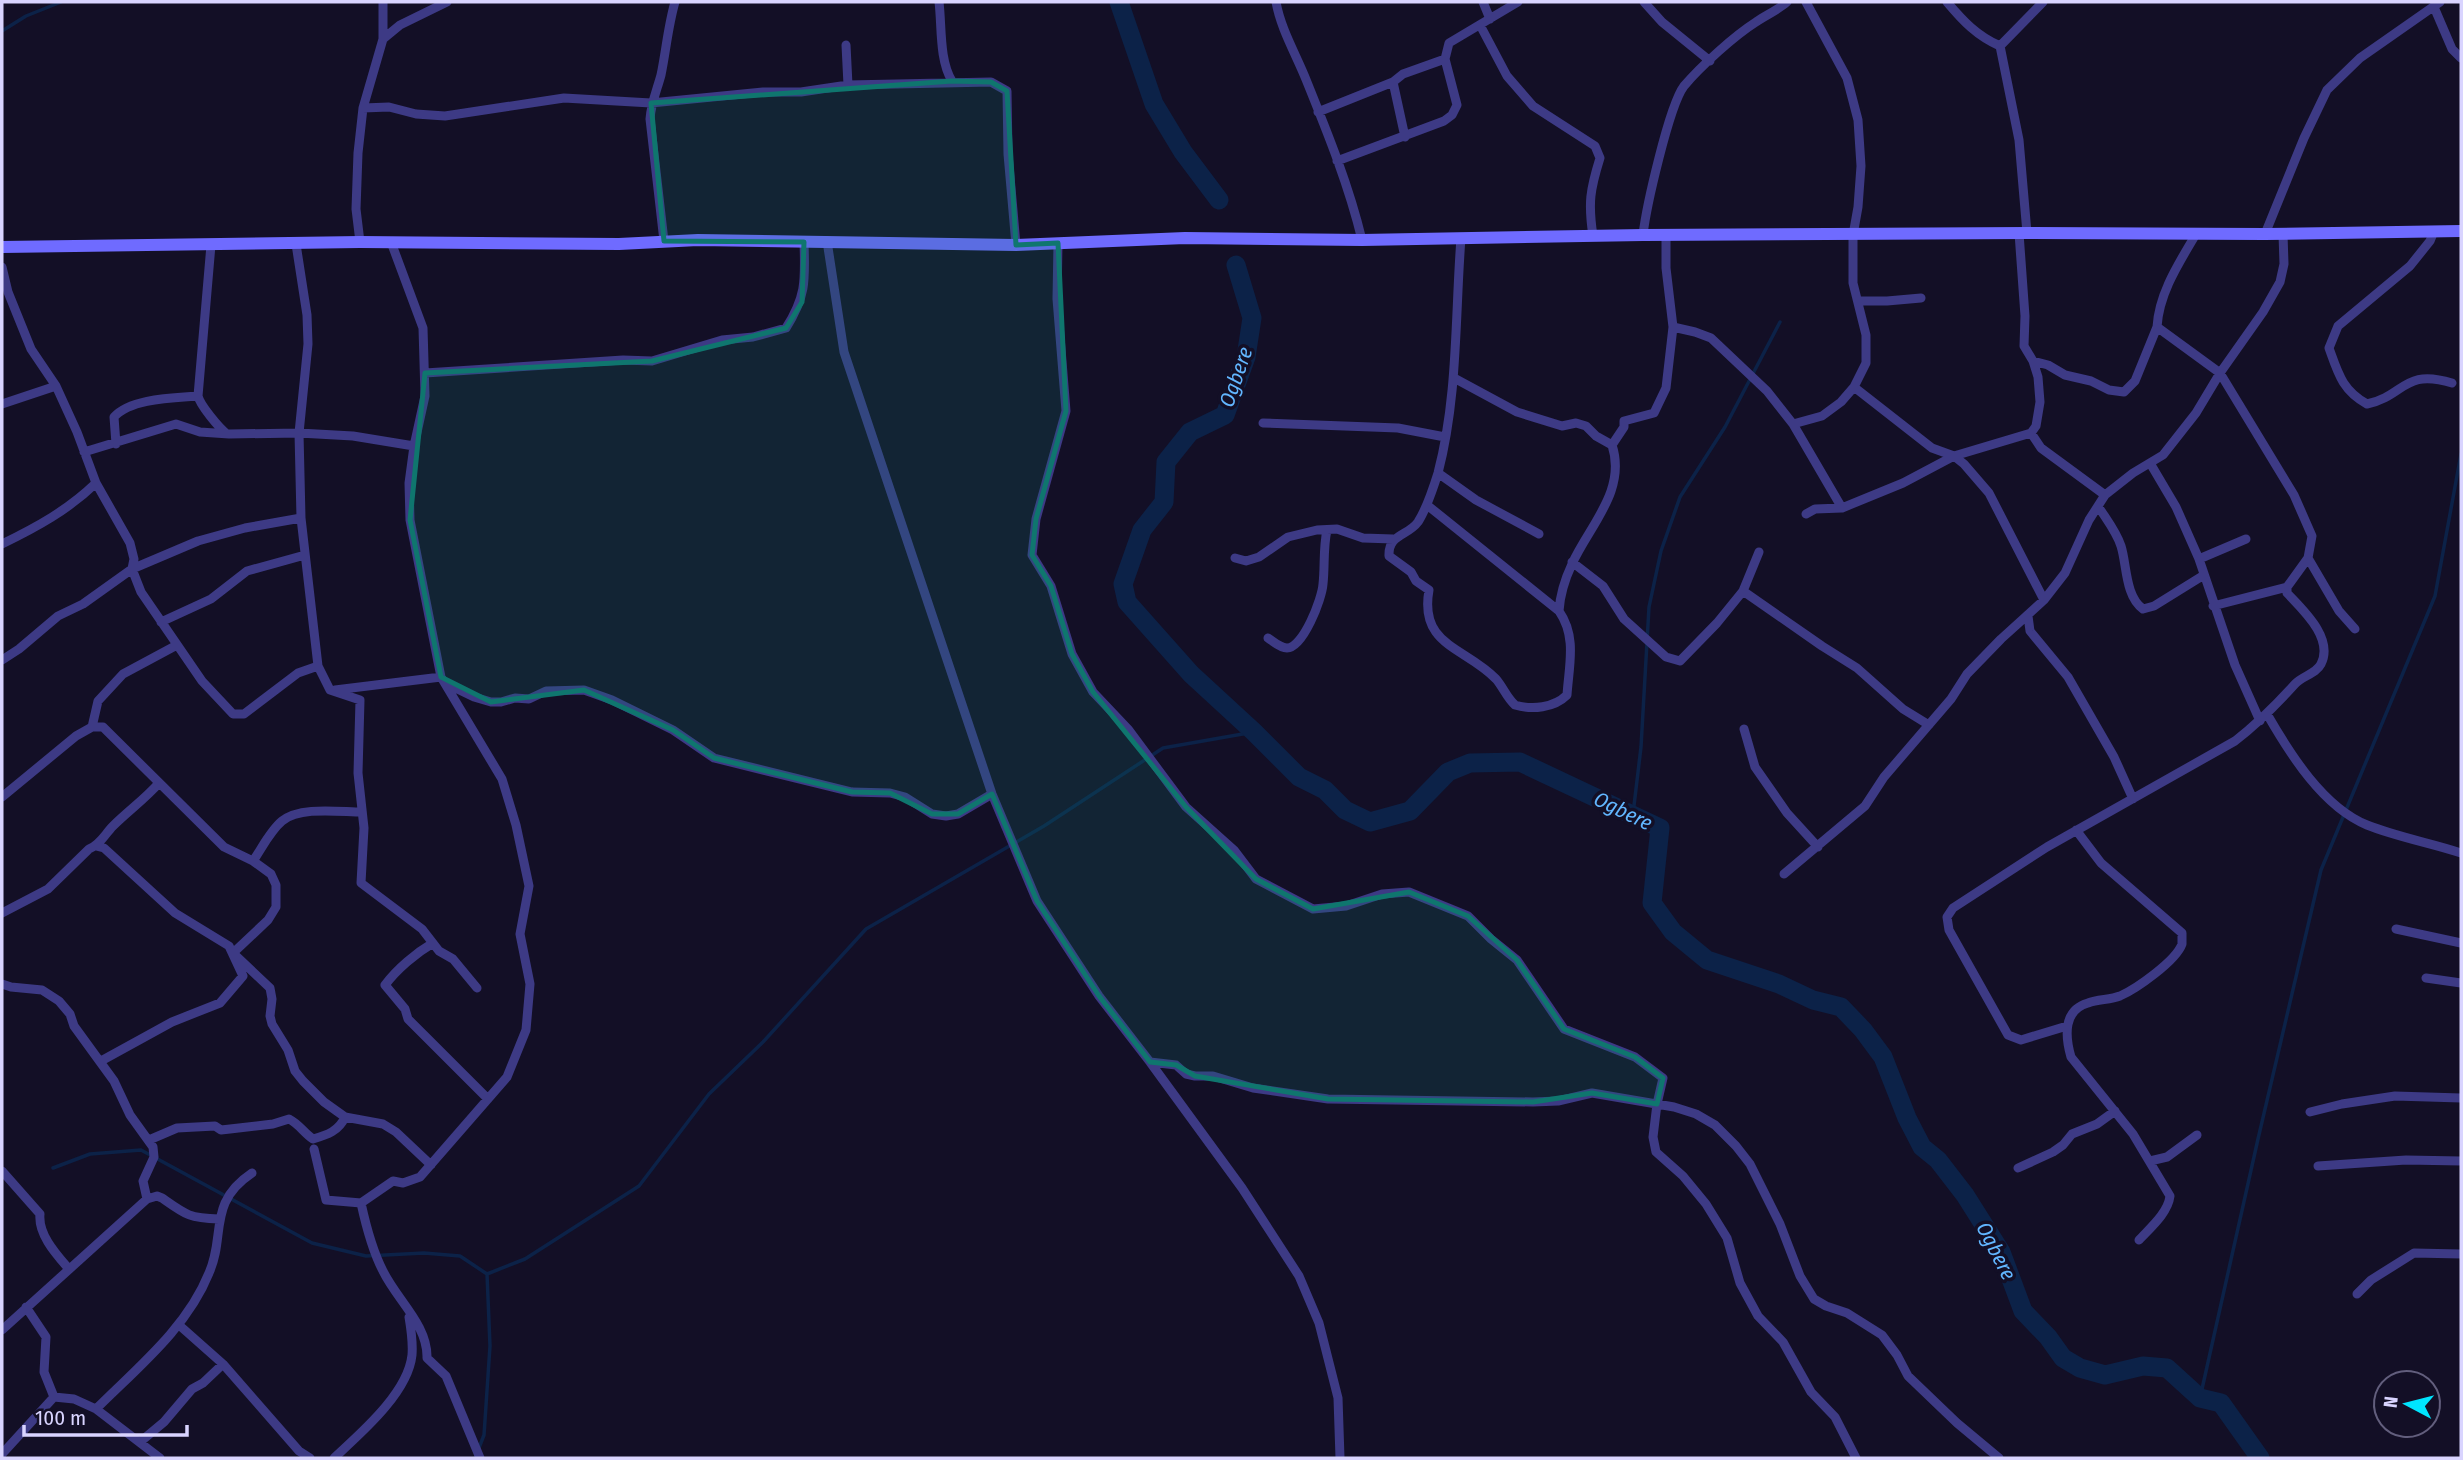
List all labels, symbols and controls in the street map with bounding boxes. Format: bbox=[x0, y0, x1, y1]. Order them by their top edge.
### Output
water label: Ogbere bbox=[1214, 344, 1258, 410]
water label: Ogbere bbox=[1590, 786, 1656, 836]
water label: Ogbere bbox=[1970, 1218, 2022, 1284]
north arrow bbox=[2372, 1369, 2442, 1439]
scale bar bbox=[24, 1394, 187, 1438]
text: N bbox=[2379, 1395, 2403, 1409]
text: 100 m bbox=[35, 1405, 86, 1431]

